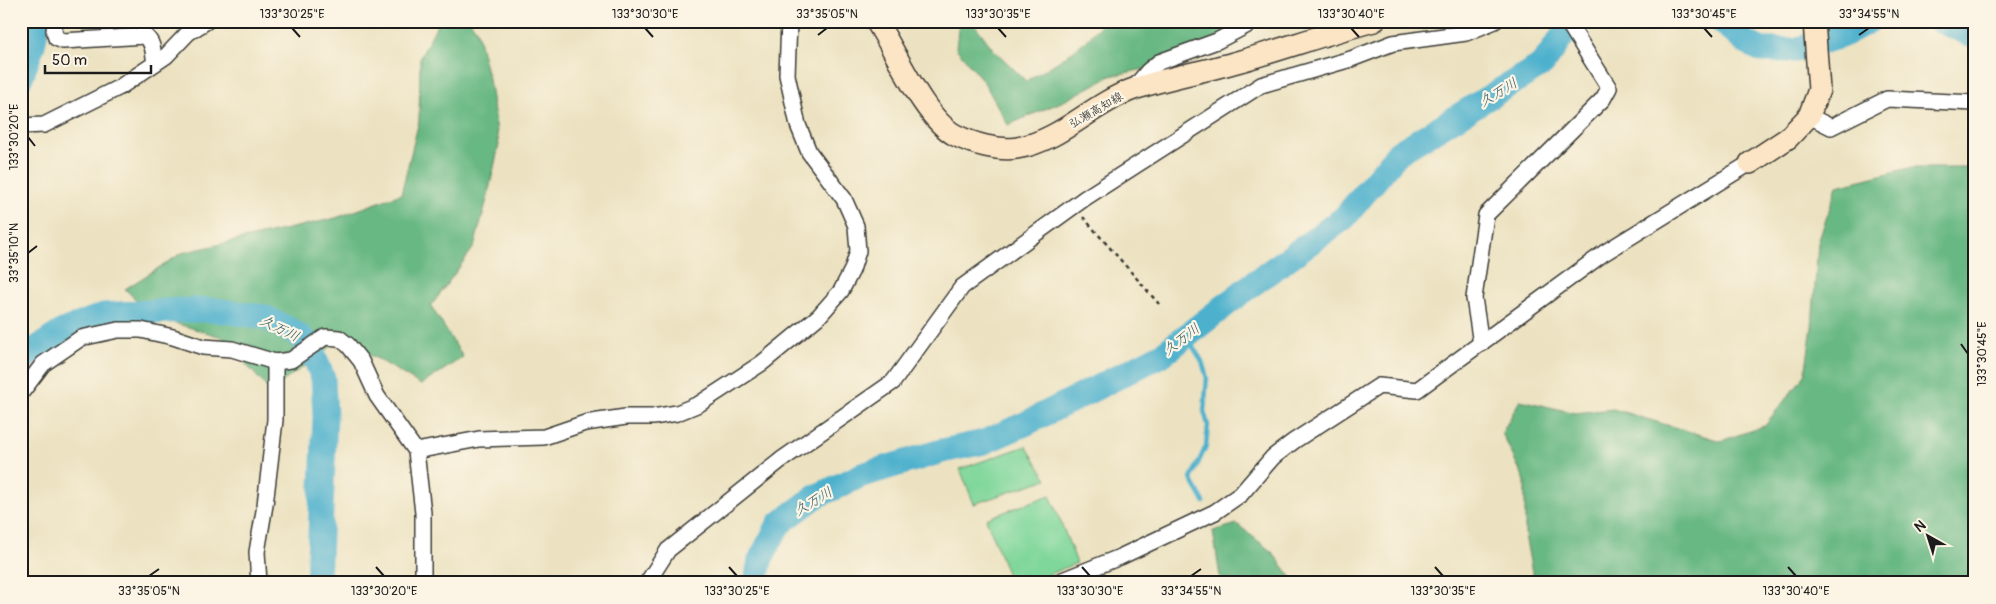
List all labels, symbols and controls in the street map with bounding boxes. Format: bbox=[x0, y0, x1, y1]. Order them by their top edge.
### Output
text: 133°30'25"E bbox=[260, 7, 324, 22]
text: 133°30'30"E bbox=[612, 7, 678, 22]
text: 33°35'05"N bbox=[796, 7, 858, 22]
text: 133°30'35"E bbox=[966, 7, 1030, 22]
text: 133°30'40"E bbox=[1318, 7, 1384, 22]
text: 133°30'45"E bbox=[1671, 7, 1737, 22]
text: 33°34'55"N bbox=[1839, 7, 1899, 22]
scale bar bbox=[45, 42, 151, 74]
text: 50 m bbox=[52, 51, 87, 70]
water label: 久万川 bbox=[1476, 74, 1521, 111]
street label: 弘瀬高知線 bbox=[1067, 89, 1126, 132]
text: 133°30'20"E bbox=[7, 104, 22, 170]
text: 33°35'10"N bbox=[7, 223, 22, 283]
water label: 久万川 bbox=[257, 312, 302, 345]
water label: 久万川 bbox=[1159, 320, 1203, 359]
text: 133°30'45"E bbox=[1975, 321, 1990, 387]
water label: 久万川 bbox=[791, 483, 836, 520]
north arrow bbox=[1904, 512, 1954, 562]
text: N bbox=[1911, 517, 1929, 536]
text: 33°35'05"N bbox=[118, 584, 180, 599]
text: 133°30'20"E bbox=[351, 584, 417, 599]
text: 133°30'25"E bbox=[705, 584, 769, 599]
text: 133°30'30"E bbox=[1057, 584, 1123, 599]
text: 33°34'55"N bbox=[1161, 584, 1221, 599]
text: 133°30'35"E bbox=[1411, 584, 1475, 599]
text: 133°30'40"E bbox=[1763, 584, 1829, 599]

